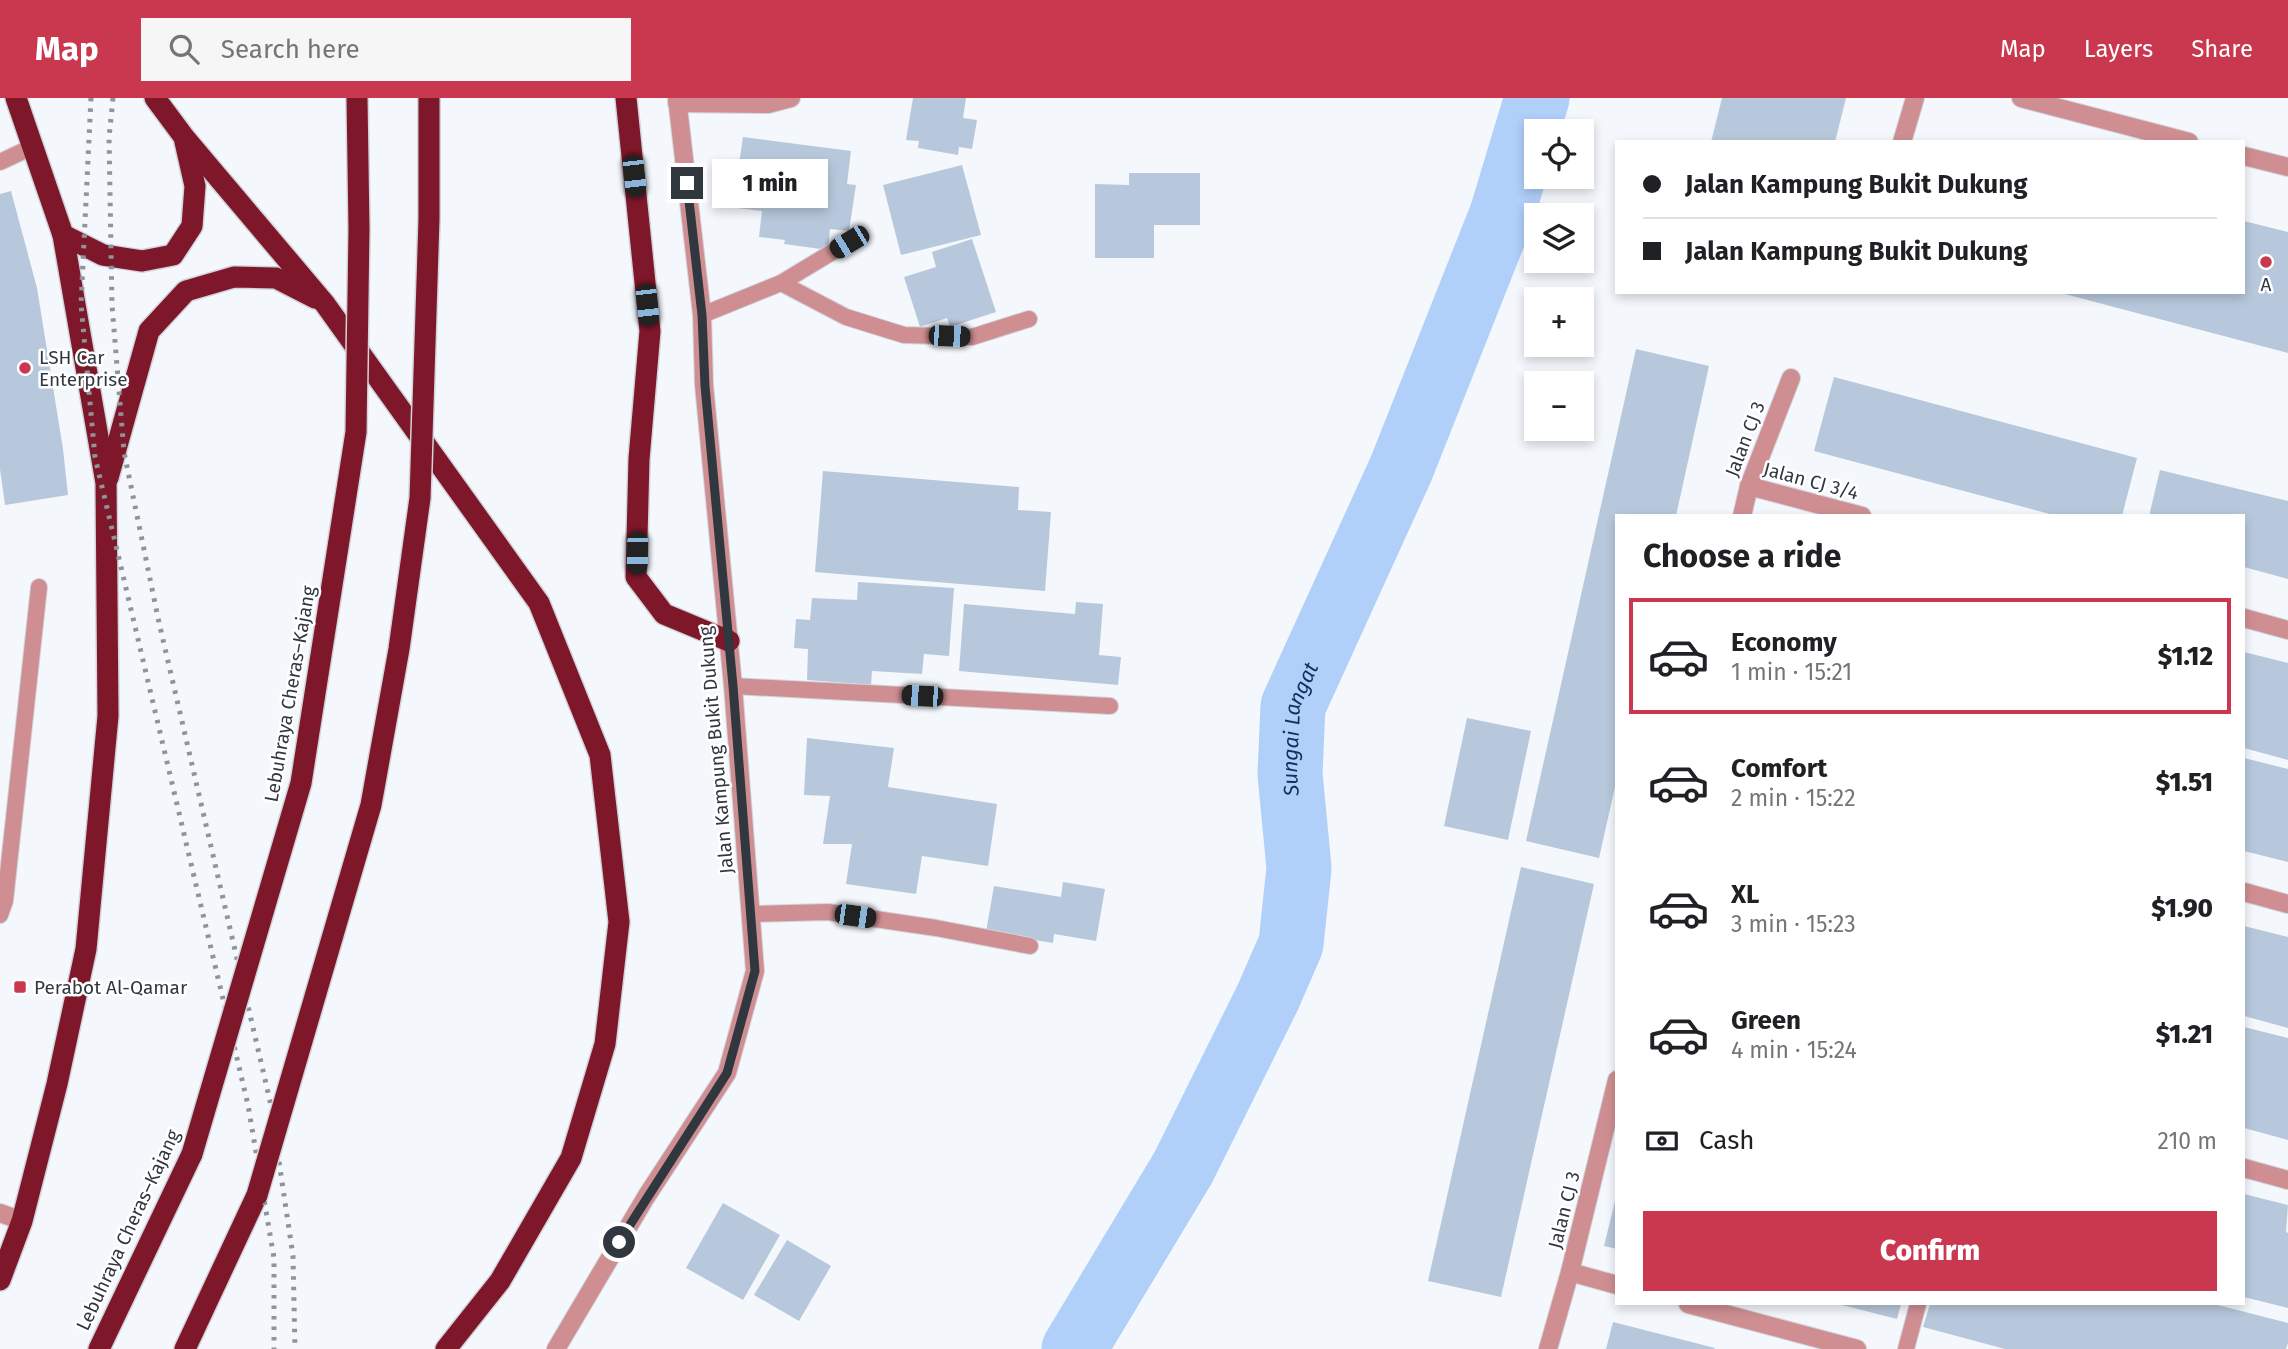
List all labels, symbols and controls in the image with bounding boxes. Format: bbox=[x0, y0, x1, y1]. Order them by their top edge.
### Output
search box bbox=[141, 18, 631, 81]
text: Map bbox=[35, 29, 99, 69]
icon: search bbox=[165, 30, 203, 68]
text: Search here bbox=[221, 34, 360, 65]
text: Map bbox=[2000, 35, 2046, 63]
text: Layers bbox=[2084, 35, 2153, 63]
text: Share bbox=[2191, 35, 2253, 63]
map controls bbox=[1524, 119, 1594, 441]
button: locate bbox=[1524, 119, 1594, 189]
car bbox=[622, 154, 647, 198]
callout: 1 min bbox=[712, 158, 827, 208]
route end bbox=[671, 167, 703, 199]
text: 1 min bbox=[742, 169, 798, 197]
text: Jalan Kampung Bukit Dukung bbox=[1685, 169, 2027, 200]
button: layers bbox=[1524, 203, 1594, 273]
car bbox=[826, 222, 873, 262]
text: Jalan Kampung Bukit Dukung bbox=[1685, 236, 2027, 267]
marker: A bbox=[2258, 254, 2274, 270]
place label: A bbox=[2261, 273, 2272, 296]
car bbox=[635, 283, 660, 327]
button: + bbox=[1524, 287, 1594, 357]
car bbox=[928, 325, 971, 347]
place label: LSH Car Enterprise bbox=[39, 346, 128, 391]
marker: LSH Car Enterprise bbox=[17, 360, 33, 376]
button: − bbox=[1524, 371, 1594, 441]
street label: Jalan CJ 3 bbox=[1720, 398, 1770, 480]
street label: Jalan CJ 3/4 bbox=[1761, 457, 1861, 505]
car bbox=[627, 532, 648, 574]
text: Choose a ride bbox=[1643, 537, 1841, 575]
street label: Lebuhraya Cheras–Kajang bbox=[260, 584, 320, 804]
street label: Jalan Kampung Bukit Dukung bbox=[694, 625, 738, 875]
icon: car bbox=[1647, 625, 1710, 688]
text: Economy bbox=[1731, 627, 1837, 658]
text: $1.12 bbox=[2158, 641, 2213, 672]
water label: Sungai Langat bbox=[1277, 658, 1324, 798]
text: 1 min · 15:21 bbox=[1731, 658, 1852, 686]
car bbox=[901, 684, 944, 708]
icon: car bbox=[1647, 751, 1710, 814]
text: Comfort bbox=[1731, 753, 1827, 784]
text: $1.51 bbox=[2156, 767, 2213, 798]
text: 2 min · 15:22 bbox=[1731, 784, 1856, 812]
icon: car bbox=[1647, 877, 1710, 940]
text: XL bbox=[1731, 879, 1759, 910]
text: $1.90 bbox=[2151, 893, 2213, 924]
car bbox=[833, 903, 878, 929]
text: 3 min · 15:23 bbox=[1731, 910, 1856, 938]
place label: Perabot Al-Qamar bbox=[34, 976, 188, 999]
marker: Perabot Al-Qamar bbox=[12, 979, 28, 995]
icon: car bbox=[1647, 1003, 1710, 1066]
text: Green bbox=[1731, 1005, 1801, 1036]
text: $1.21 bbox=[2156, 1019, 2213, 1050]
text: 4 min · 15:24 bbox=[1731, 1036, 1857, 1064]
icon: cash bbox=[1643, 1122, 1681, 1160]
text: Cash bbox=[1699, 1125, 1755, 1156]
street label: Lebuhraya Cheras–Kajang bbox=[71, 1126, 185, 1334]
text: 210 m bbox=[2158, 1127, 2217, 1155]
street label: Jalan CJ 3 bbox=[1543, 1169, 1585, 1251]
button: Confirm bbox=[1643, 1211, 2217, 1291]
route start bbox=[603, 1226, 635, 1258]

